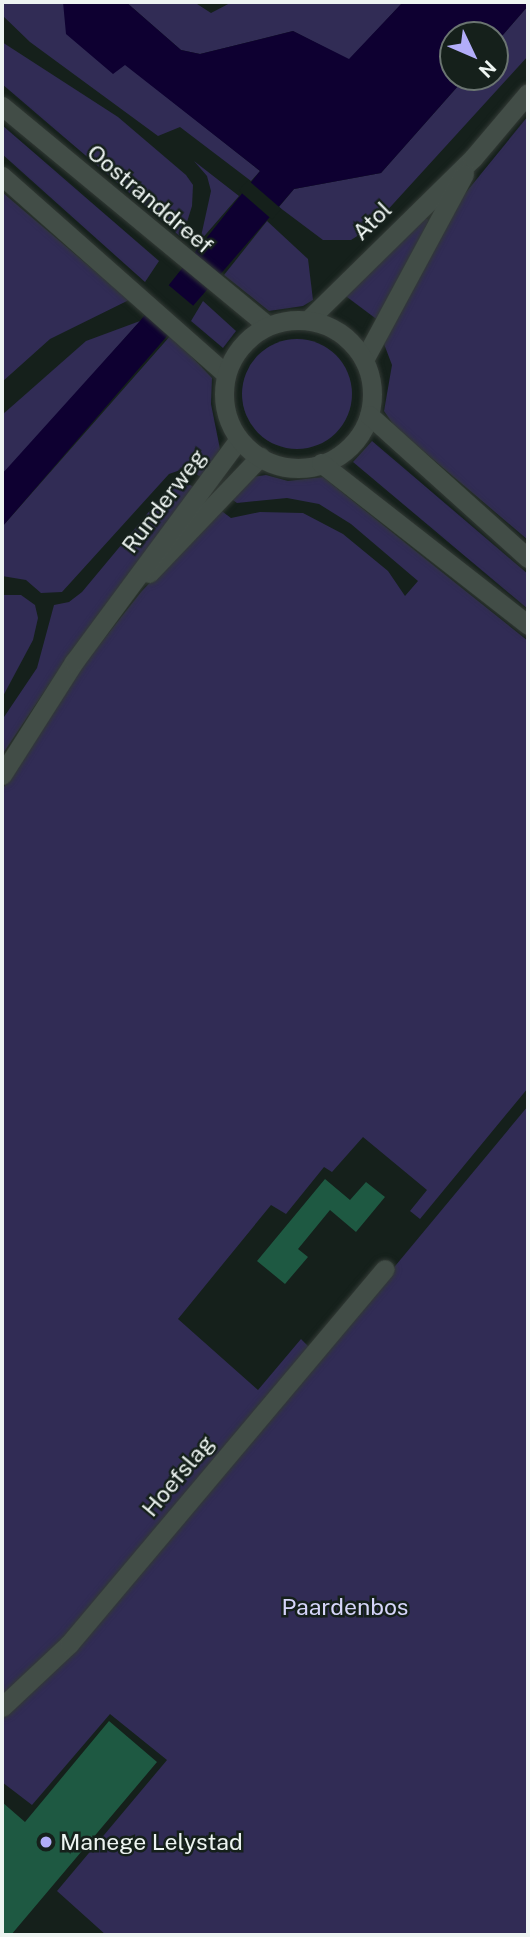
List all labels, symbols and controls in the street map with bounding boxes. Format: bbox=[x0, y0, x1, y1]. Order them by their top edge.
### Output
north arrow bbox=[439, 21, 509, 91]
text: N bbox=[475, 56, 501, 82]
street label: Oostranddreef bbox=[82, 138, 218, 260]
street label: Atol bbox=[347, 196, 397, 246]
street label: Runderweg bbox=[116, 444, 212, 558]
street label: Hoefslag bbox=[136, 1430, 220, 1522]
park label: Paardenbos bbox=[282, 1593, 408, 1621]
place label: Manege Lelystad bbox=[60, 1828, 243, 1856]
marker: Manege Lelystad bbox=[38, 1834, 54, 1850]

